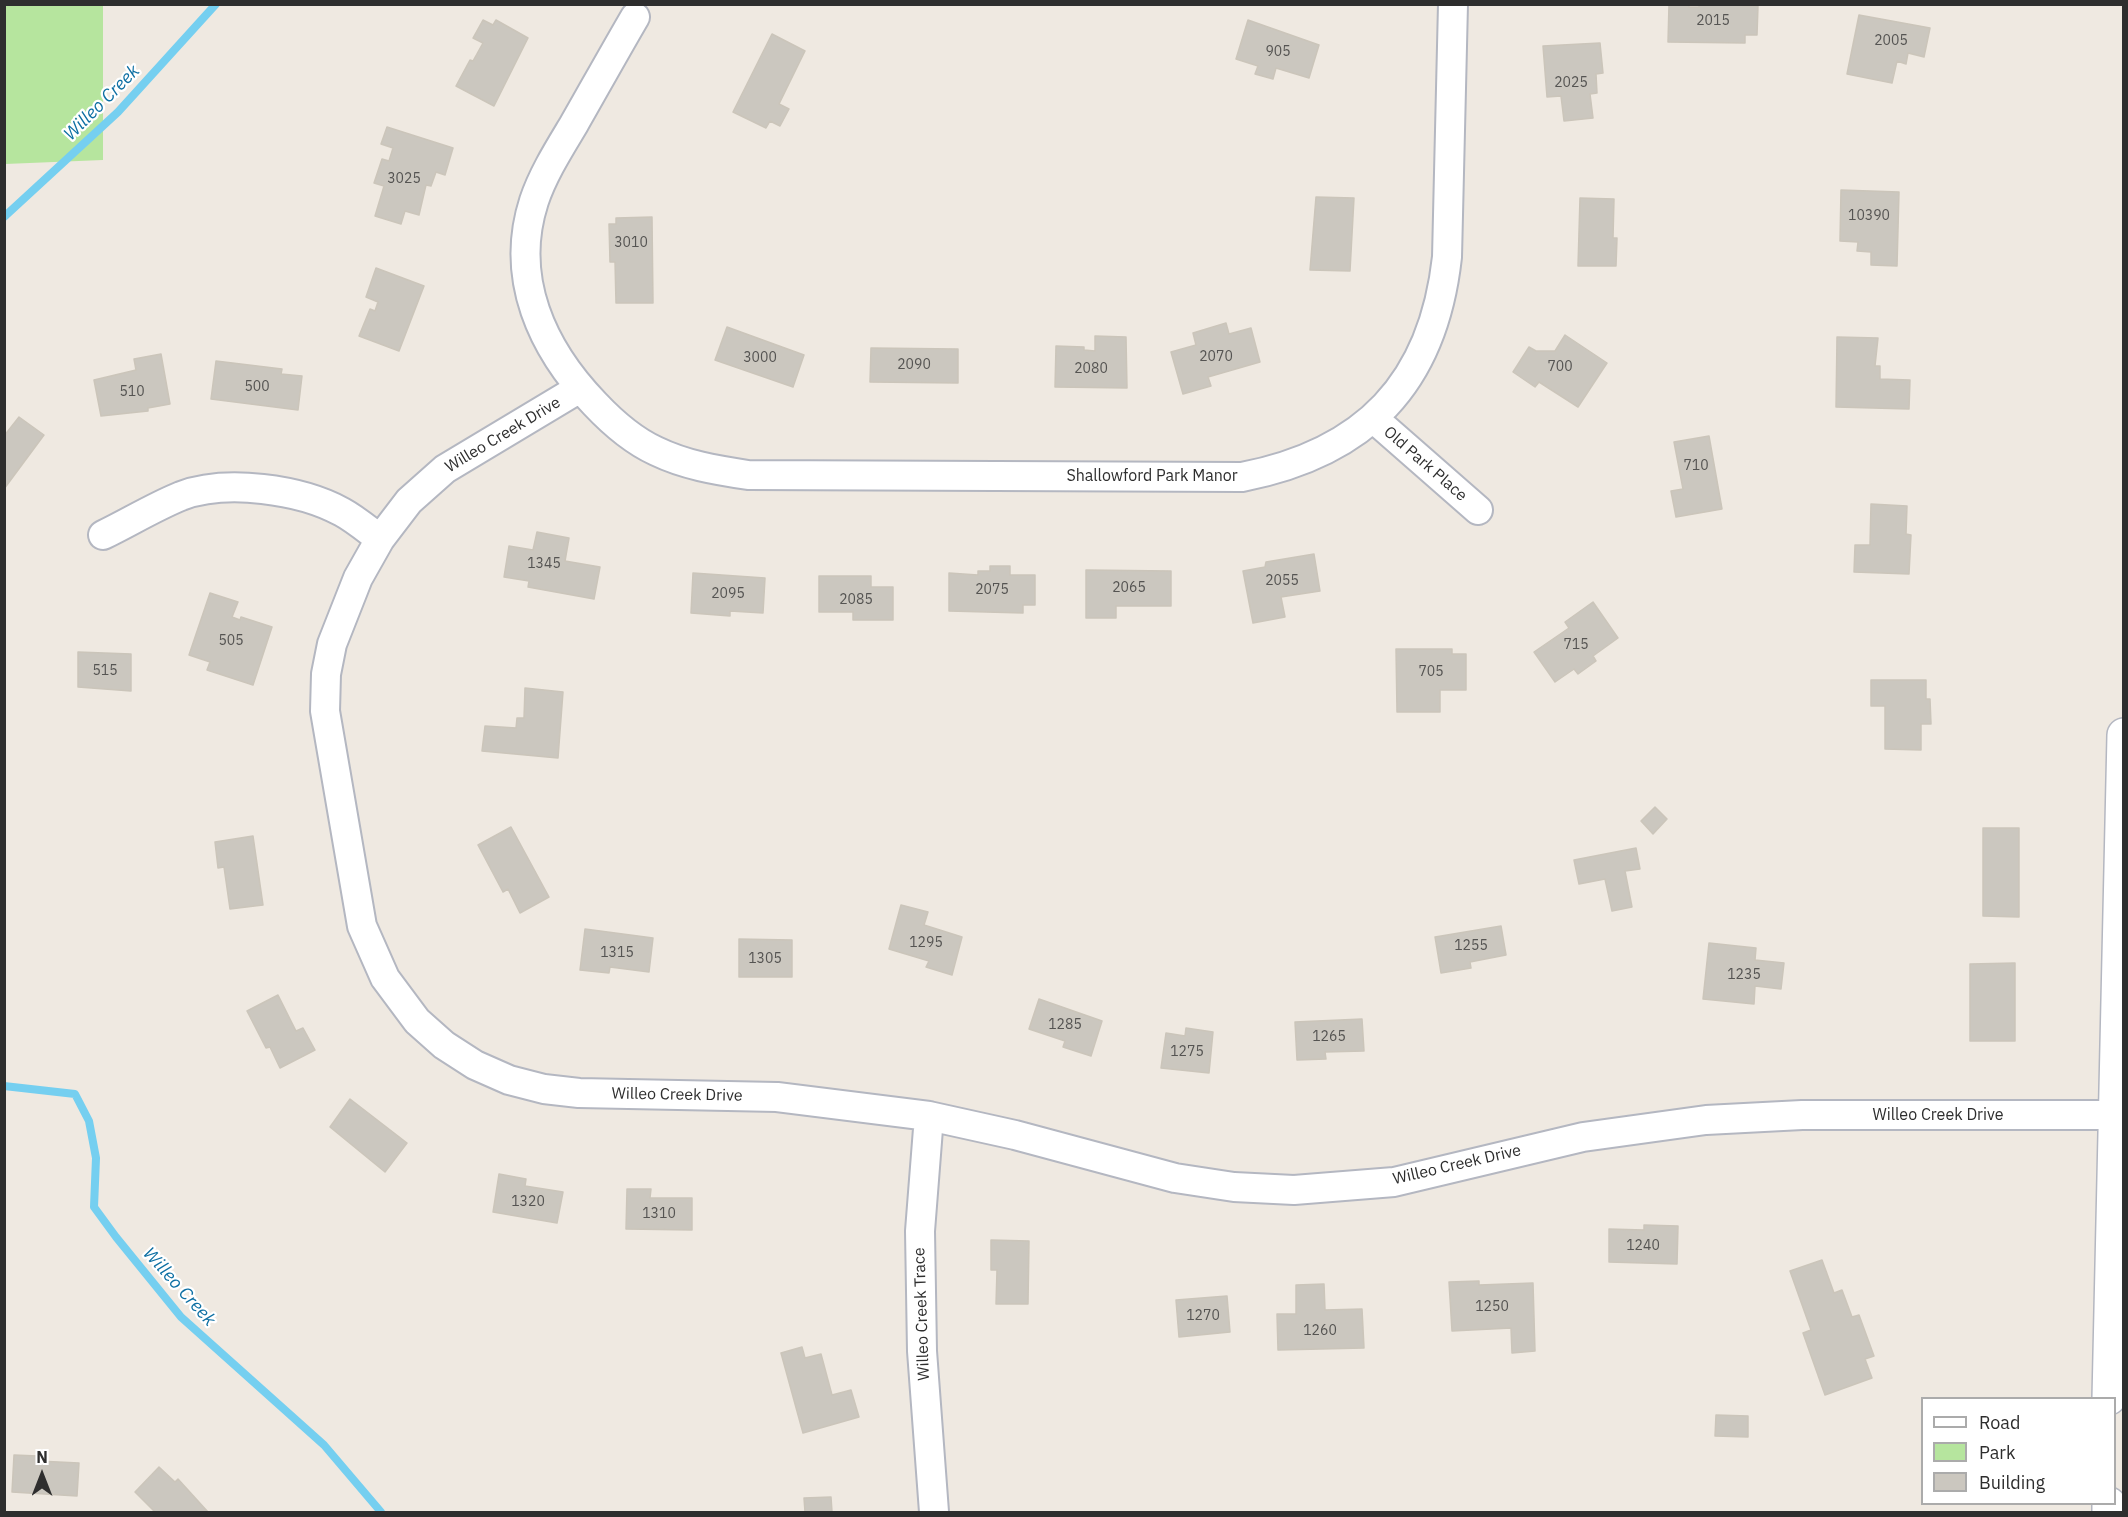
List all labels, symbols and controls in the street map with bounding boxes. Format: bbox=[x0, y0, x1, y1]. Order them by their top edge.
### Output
house number: 2015 bbox=[1696, 13, 1730, 29]
house number: 2005 bbox=[1874, 33, 1908, 49]
house number: 905 bbox=[1265, 44, 1291, 60]
water label: Willeo Creek bbox=[60, 61, 144, 145]
house number: 2025 bbox=[1554, 75, 1588, 91]
house number: 3025 bbox=[387, 171, 421, 187]
house number: 10390 bbox=[1848, 208, 1890, 224]
house number: 3010 bbox=[614, 235, 648, 251]
house number: 2070 bbox=[1199, 349, 1233, 365]
house number: 3000 bbox=[743, 350, 777, 366]
house number: 2090 bbox=[897, 357, 931, 373]
house number: 700 bbox=[1547, 359, 1573, 375]
house number: 2080 bbox=[1074, 361, 1108, 377]
house number: 500 bbox=[244, 379, 270, 395]
house number: 510 bbox=[119, 384, 145, 400]
street label: Willeo Creek Drive bbox=[442, 393, 564, 477]
street label: Old Park Place bbox=[1379, 423, 1471, 505]
house number: 710 bbox=[1683, 458, 1709, 474]
street label: Shallowford Park Manor bbox=[1066, 466, 1238, 486]
house number: 1345 bbox=[527, 556, 561, 572]
house number: 2055 bbox=[1265, 573, 1299, 589]
house number: 2065 bbox=[1112, 580, 1146, 596]
house number: 2075 bbox=[975, 582, 1009, 598]
house number: 2095 bbox=[711, 586, 745, 602]
house number: 2085 bbox=[839, 592, 873, 608]
house number: 505 bbox=[218, 633, 244, 649]
house number: 715 bbox=[1563, 637, 1589, 653]
house number: 515 bbox=[92, 663, 118, 679]
house number: 705 bbox=[1418, 664, 1444, 680]
house number: 1295 bbox=[909, 935, 943, 951]
house number: 1255 bbox=[1454, 938, 1488, 954]
house number: 1315 bbox=[600, 945, 634, 961]
house number: 1305 bbox=[748, 951, 782, 967]
house number: 1235 bbox=[1727, 967, 1761, 983]
house number: 1285 bbox=[1048, 1017, 1082, 1033]
house number: 1265 bbox=[1312, 1029, 1346, 1045]
house number: 1275 bbox=[1170, 1044, 1204, 1060]
street label: Willeo Creek Drive bbox=[611, 1084, 743, 1106]
street label: Willeo Creek Drive bbox=[1872, 1105, 2004, 1125]
street label: Willeo Creek Drive bbox=[1391, 1141, 1523, 1189]
house number: 1320 bbox=[511, 1194, 545, 1210]
house number: 1310 bbox=[642, 1206, 676, 1222]
house number: 1240 bbox=[1626, 1238, 1660, 1254]
water label: Willeo Creek bbox=[138, 1243, 220, 1331]
street label: Willeo Creek Trace bbox=[910, 1247, 934, 1381]
house number: 1250 bbox=[1475, 1299, 1509, 1315]
house number: 1270 bbox=[1186, 1308, 1220, 1324]
house number: 1260 bbox=[1303, 1323, 1337, 1339]
legend bbox=[1921, 1397, 2116, 1505]
text: Road bbox=[1979, 1411, 2020, 1434]
text: Park bbox=[1979, 1441, 2015, 1464]
north arrow bbox=[12, 1445, 72, 1505]
text: N bbox=[36, 1447, 48, 1467]
text: Building bbox=[1979, 1471, 2045, 1494]

